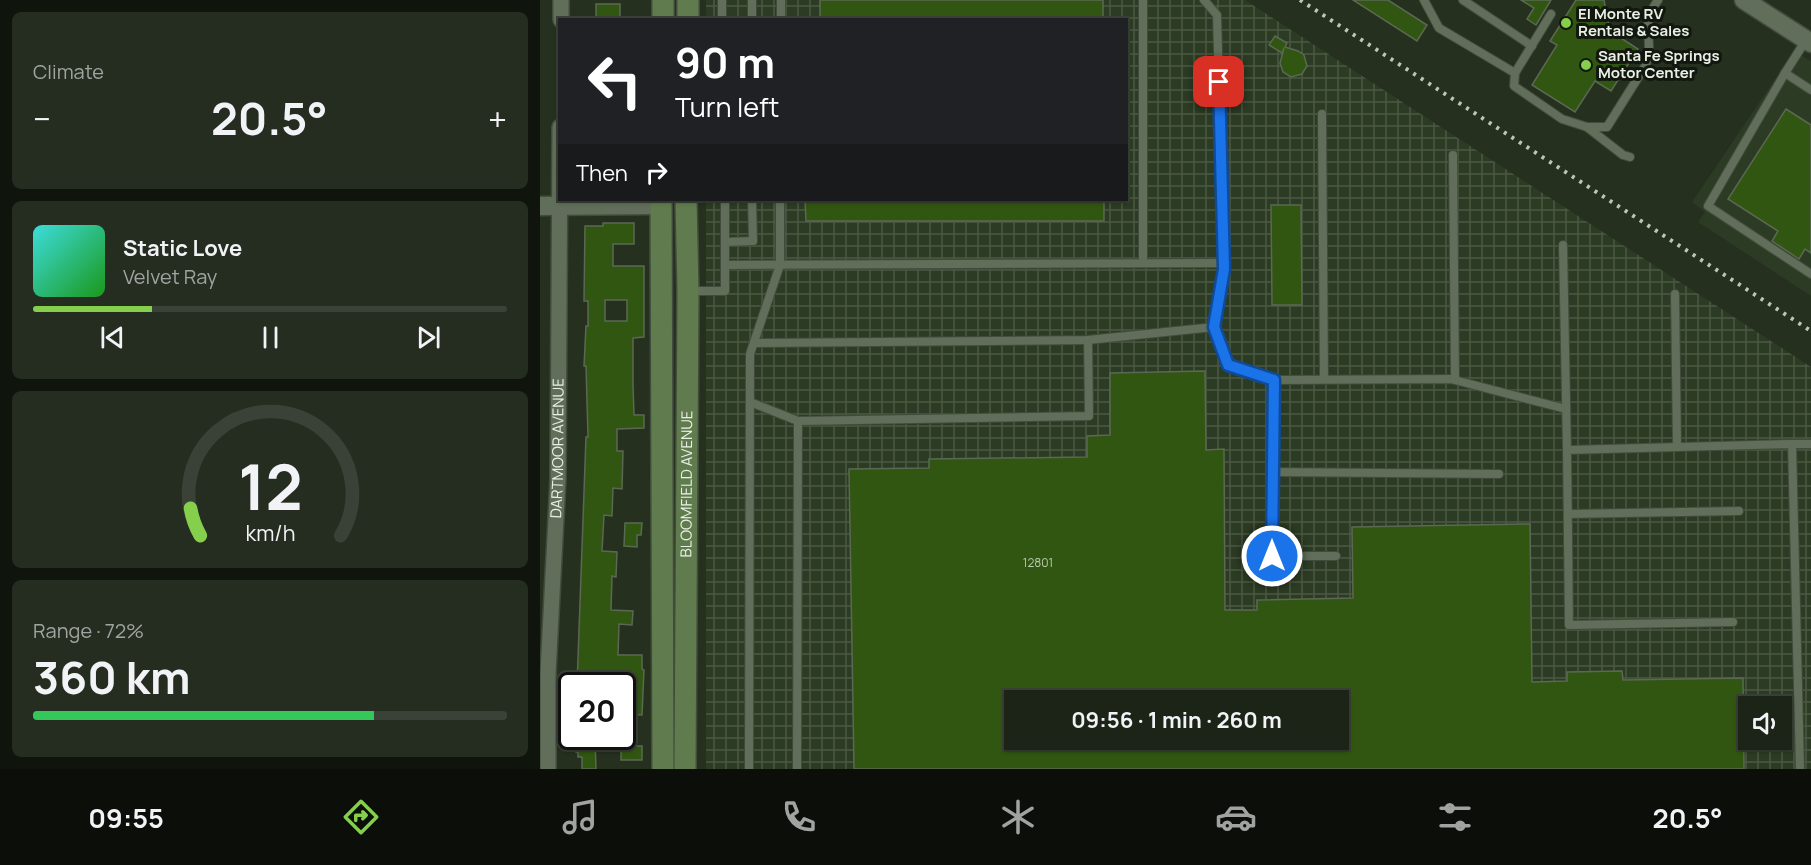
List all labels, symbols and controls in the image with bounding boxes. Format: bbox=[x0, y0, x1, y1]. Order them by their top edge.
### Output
place label: El Monte RV Rentals & Sales bbox=[1578, 3, 1689, 41]
marker: El Monte RV Rentals & Sales bbox=[1559, 16, 1573, 30]
text: 90 m bbox=[675, 33, 775, 91]
icon: left bbox=[576, 42, 654, 120]
place label: Santa Fe Springs Motor Center bbox=[1598, 45, 1720, 83]
pin bbox=[1193, 56, 1244, 107]
text: Climate bbox=[33, 58, 104, 85]
marker: Santa Fe Springs Motor Center bbox=[1579, 58, 1593, 72]
icon: arrive bbox=[1202, 65, 1235, 98]
text: 20.5° bbox=[211, 87, 328, 149]
text: Turn left bbox=[675, 88, 779, 125]
text: − bbox=[33, 96, 51, 141]
text: + bbox=[488, 96, 507, 141]
icon: right bbox=[640, 156, 673, 189]
text: Then bbox=[576, 158, 628, 188]
text: Static Love bbox=[123, 233, 242, 263]
text: Velvet Ray bbox=[123, 263, 217, 290]
icon: previous bbox=[96, 321, 129, 354]
icon: pause bbox=[254, 321, 287, 354]
icon: next bbox=[412, 321, 445, 354]
street label: DARTMOOR AVENUE bbox=[545, 378, 569, 519]
street label: BLOOMFIELD AVENUE bbox=[675, 411, 697, 557]
text: 12 bbox=[238, 443, 302, 529]
text: km/h bbox=[245, 519, 295, 548]
position arrow bbox=[1240, 524, 1304, 588]
house number: 12801 bbox=[1023, 554, 1053, 571]
text: Range · 72% bbox=[33, 617, 144, 644]
text: 360 km bbox=[33, 646, 190, 708]
speed limit sign: 20 bbox=[558, 672, 636, 750]
map controls bbox=[1738, 696, 1792, 750]
button: sound bbox=[1738, 696, 1792, 750]
text: 09:56 · 1 min · 260 m bbox=[1071, 705, 1282, 735]
icon: directions bbox=[340, 796, 382, 838]
icon: music bbox=[559, 796, 601, 838]
icon: phone bbox=[778, 796, 820, 838]
icon: climate bbox=[997, 796, 1039, 838]
icon: car bbox=[1215, 796, 1257, 838]
icon: filters bbox=[1434, 796, 1476, 838]
text: 09:55 bbox=[88, 799, 164, 836]
text: 20.5° bbox=[1653, 799, 1723, 836]

